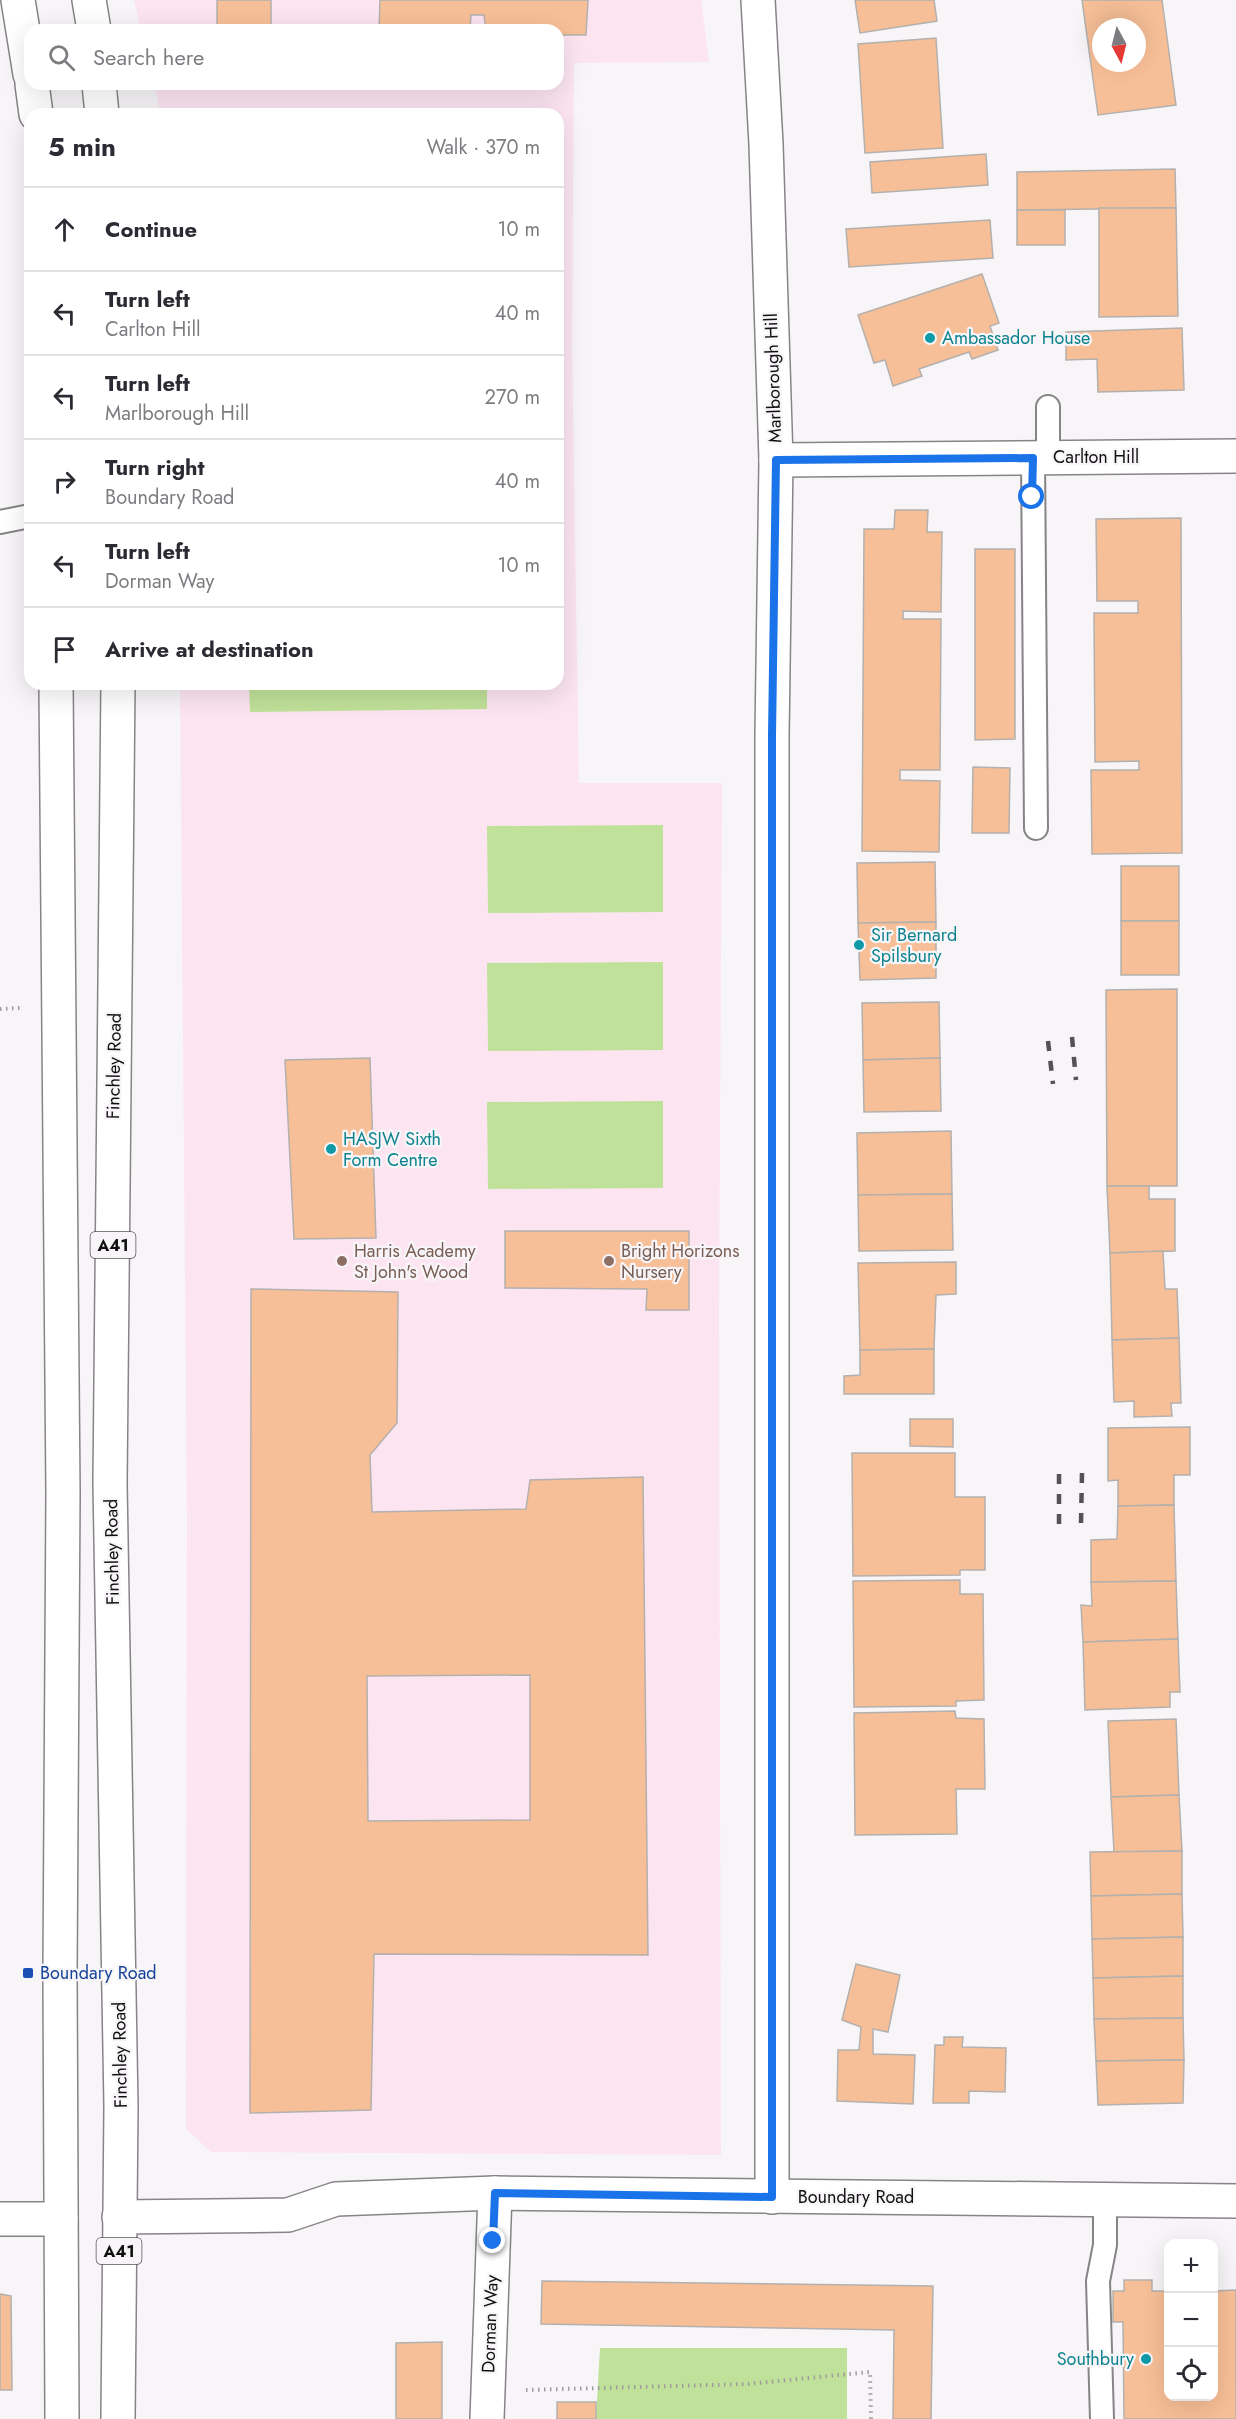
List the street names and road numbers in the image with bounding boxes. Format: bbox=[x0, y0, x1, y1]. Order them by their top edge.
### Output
street label: Marlborough Hill bbox=[758, 313, 788, 443]
street label: Carlton Hill bbox=[1053, 444, 1139, 470]
street label: Finchley Road bbox=[100, 1013, 128, 1119]
road number: A41 bbox=[90, 1232, 136, 1258]
street label: Finchley Road bbox=[98, 1499, 126, 1605]
street label: Finchley Road bbox=[106, 2002, 134, 2108]
street label: Boundary Road bbox=[798, 2184, 914, 2210]
road number: A41 bbox=[96, 2238, 142, 2264]
street label: Dorman Way bbox=[475, 2274, 505, 2374]

